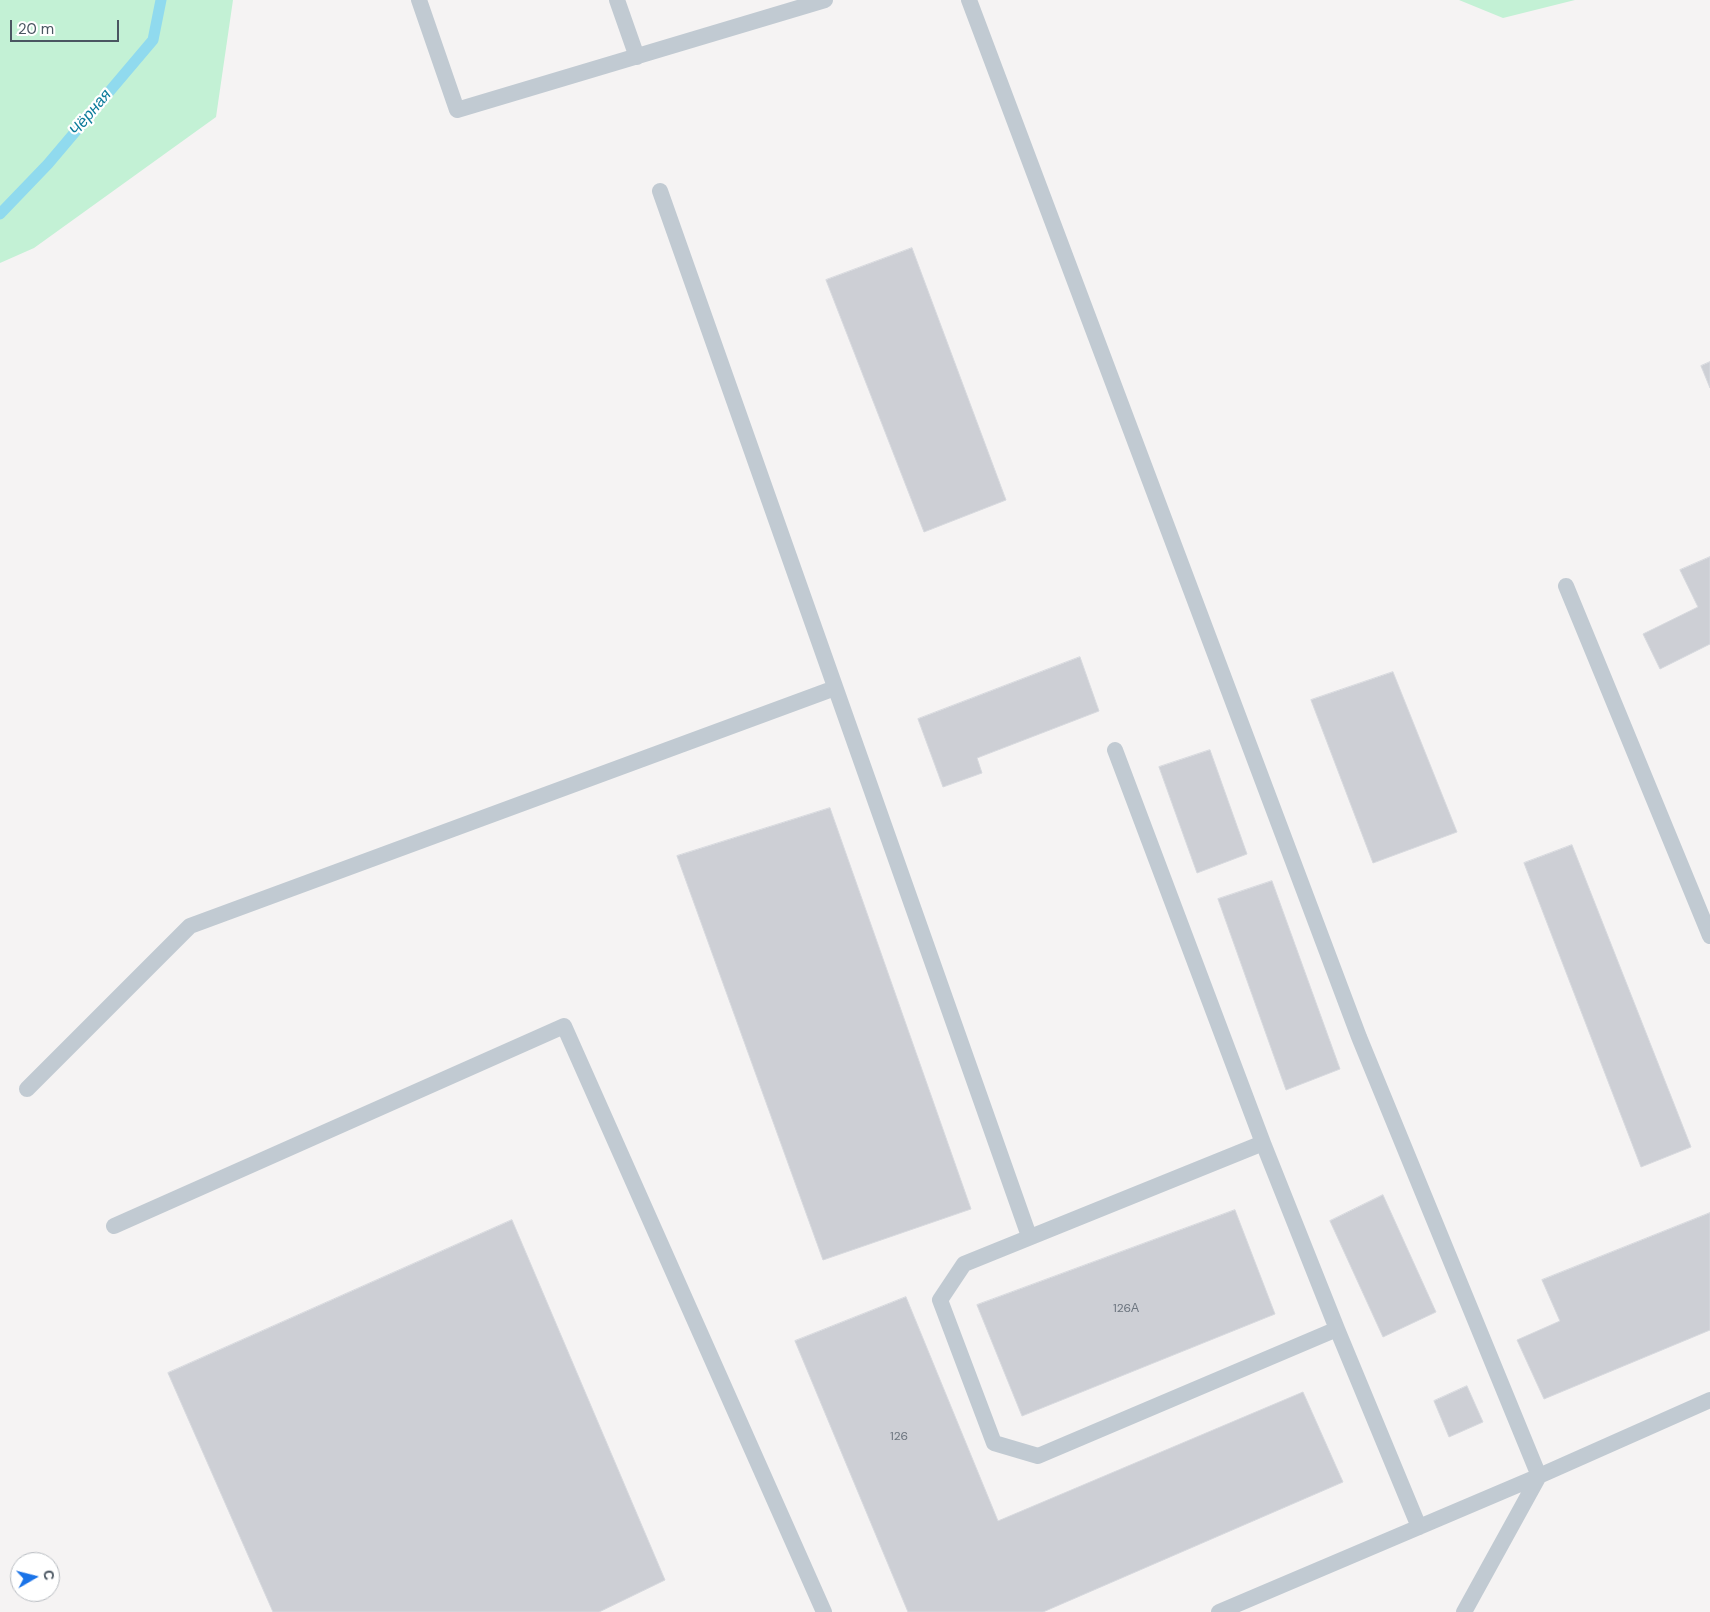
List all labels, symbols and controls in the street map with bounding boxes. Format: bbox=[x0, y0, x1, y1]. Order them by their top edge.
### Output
scale bar bbox=[12, 10, 121, 42]
text: 20 m bbox=[18, 19, 54, 39]
water label: Чёрная bbox=[66, 86, 116, 140]
house number: 126А bbox=[1113, 1302, 1139, 1316]
house number: 126 bbox=[890, 1430, 908, 1444]
north arrow bbox=[10, 1552, 60, 1602]
text: С bbox=[39, 1569, 58, 1581]

